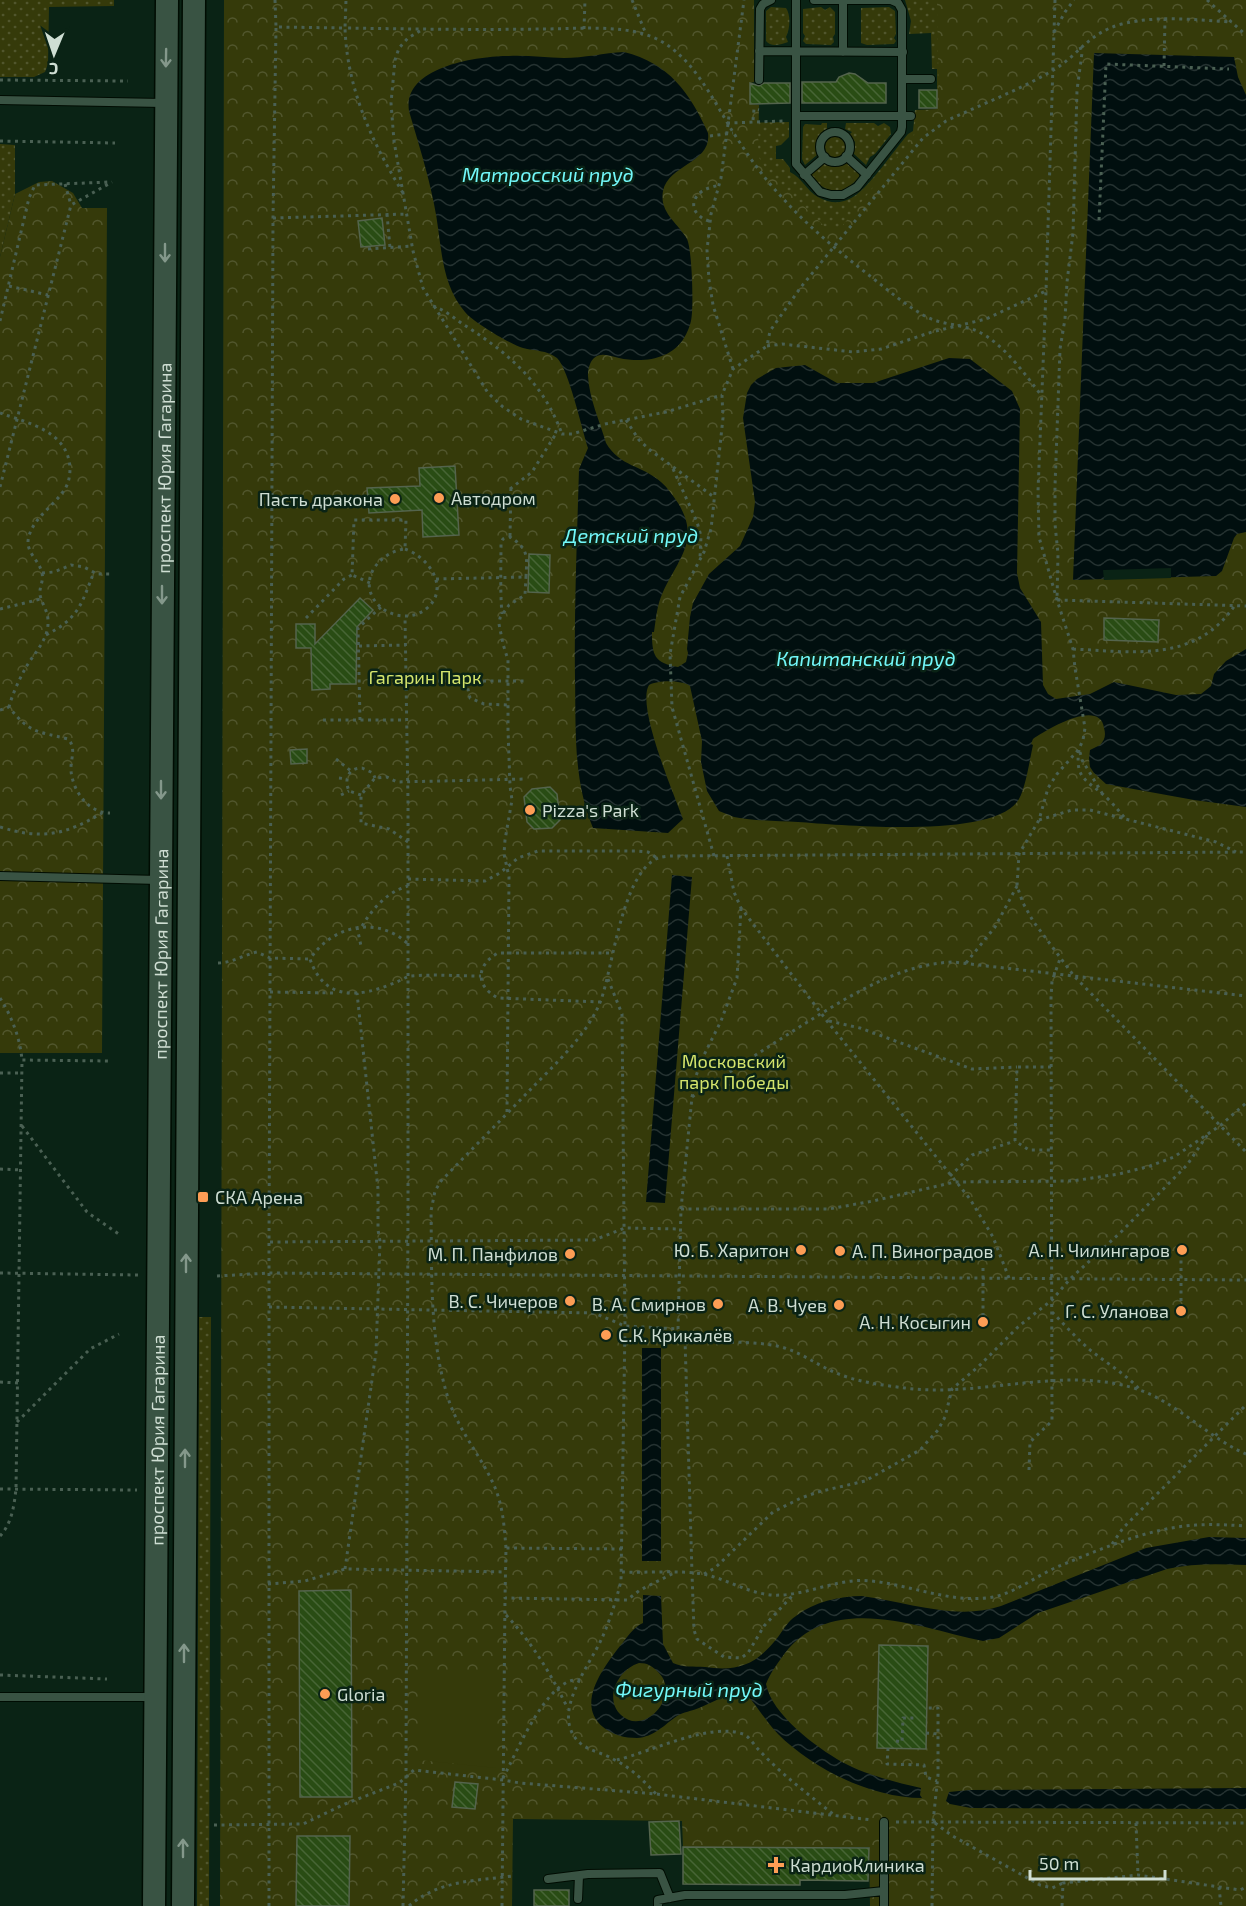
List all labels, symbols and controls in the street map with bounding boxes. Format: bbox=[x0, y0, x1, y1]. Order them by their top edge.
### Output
north arrow bbox=[24, 24, 84, 84]
one-way arrow bbox=[160, 48, 172, 68]
text: С bbox=[48, 60, 58, 79]
water label: Матросский пруд bbox=[462, 162, 634, 186]
one-way arrow bbox=[159, 243, 170, 263]
street label: проспект Юрия Гагарина bbox=[152, 362, 176, 574]
place label: Автодром bbox=[451, 487, 536, 509]
place label: Пасть дракона bbox=[259, 488, 383, 510]
marker: Автодром bbox=[432, 491, 446, 505]
marker: Пасть дракона bbox=[388, 492, 402, 506]
water label: Детский пруд bbox=[563, 523, 698, 547]
one-way arrow bbox=[156, 585, 168, 605]
water label: Капитанский пруд bbox=[776, 646, 956, 670]
park label: Гагарин Парк bbox=[368, 666, 482, 688]
one-way arrow bbox=[155, 780, 167, 800]
place label: Pizza's Park bbox=[542, 799, 639, 821]
marker: Pizza's Park bbox=[523, 803, 537, 817]
street label: проспект Юрия Гагарина bbox=[149, 848, 172, 1060]
park label: Московский парк Победы bbox=[679, 1050, 789, 1093]
place label: СКА Арена bbox=[215, 1186, 303, 1208]
marker: СКА Арена bbox=[196, 1190, 210, 1204]
place label: Ю. Б. Харитон bbox=[674, 1239, 789, 1261]
place label: А. Н. Чилингаров bbox=[1029, 1239, 1170, 1261]
place label: А. П. Виноградов bbox=[852, 1240, 993, 1262]
place label: М. П. Панфилов bbox=[428, 1243, 558, 1265]
marker: Ю. Б. Харитон bbox=[794, 1243, 808, 1257]
marker: А. Н. Чилингаров bbox=[1175, 1243, 1189, 1257]
marker: А. П. Виноградов bbox=[833, 1244, 847, 1258]
marker: М. П. Панфилов bbox=[563, 1247, 577, 1261]
one-way arrow bbox=[180, 1253, 192, 1273]
place label: В. С. Чичеров bbox=[448, 1290, 558, 1312]
place label: В. А. Смирнов bbox=[592, 1293, 706, 1315]
marker: В. С. Чичеров bbox=[563, 1294, 577, 1308]
place label: А. В. Чуев bbox=[748, 1294, 827, 1316]
marker: В. А. Смирнов bbox=[711, 1297, 725, 1311]
marker: А. В. Чуев bbox=[832, 1298, 846, 1312]
place label: Г. С. Уланова bbox=[1065, 1300, 1169, 1322]
marker: Г. С. Уланова bbox=[1174, 1304, 1188, 1318]
place label: А. Н. Косыгин bbox=[859, 1311, 971, 1333]
marker: А. Н. Косыгин bbox=[976, 1315, 990, 1329]
place label: С.К. Крикалёв bbox=[618, 1324, 733, 1346]
marker: С.К. Крикалёв bbox=[599, 1328, 613, 1342]
street label: проспект Юрия Гагарина bbox=[145, 1334, 169, 1546]
one-way arrow bbox=[179, 1448, 191, 1468]
one-way arrow bbox=[178, 1643, 190, 1663]
water label: Фигурный пруд bbox=[615, 1677, 763, 1701]
place label: Gloria bbox=[337, 1683, 385, 1705]
marker: Gloria bbox=[318, 1687, 332, 1701]
one-way arrow bbox=[177, 1838, 189, 1858]
scale bar bbox=[1030, 1843, 1165, 1881]
text: 50 m bbox=[1039, 1852, 1079, 1874]
place label: КардиоКлиника bbox=[790, 1854, 925, 1876]
marker: КардиоКлиника bbox=[767, 1856, 785, 1874]

